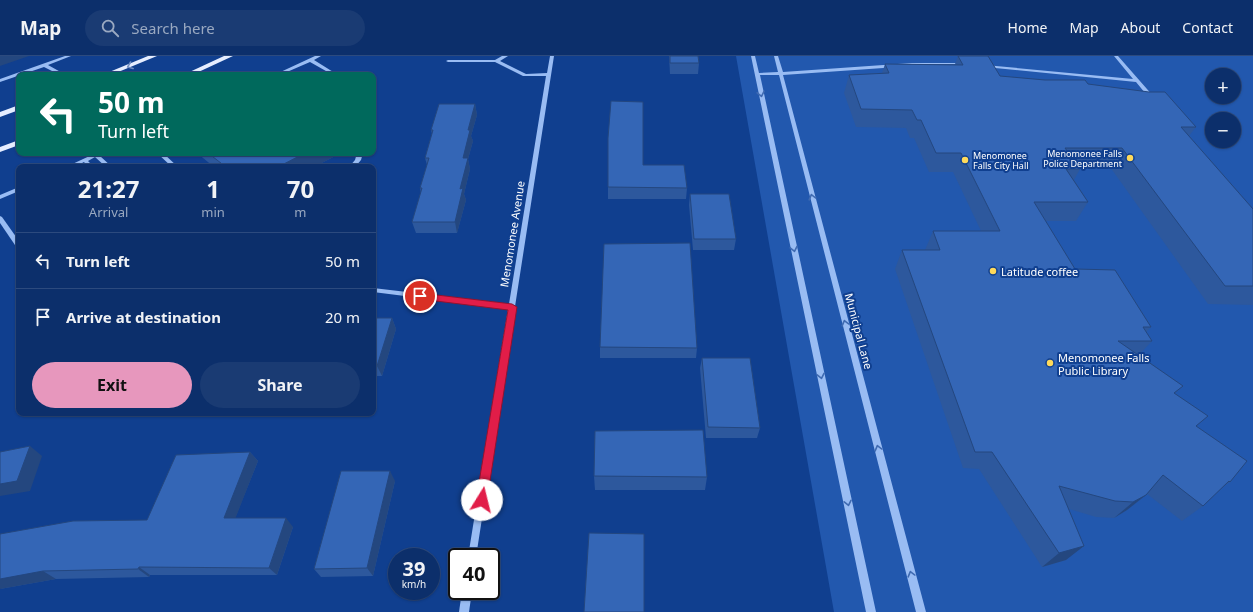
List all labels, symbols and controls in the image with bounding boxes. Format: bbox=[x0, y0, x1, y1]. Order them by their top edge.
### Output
search box bbox=[85, 10, 365, 46]
text: Map bbox=[20, 15, 61, 41]
icon: search bbox=[99, 17, 121, 39]
text: Search here bbox=[131, 18, 215, 38]
text: Home bbox=[1008, 18, 1047, 37]
text: Map bbox=[1069, 18, 1099, 37]
text: About bbox=[1121, 18, 1160, 37]
text: Contact bbox=[1182, 18, 1233, 37]
one-way arrow bbox=[126, 61, 133, 69]
map controls bbox=[1205, 68, 1241, 148]
button: + bbox=[1205, 68, 1241, 104]
text: 50 m bbox=[98, 83, 165, 121]
icon: left bbox=[32, 88, 84, 140]
one-way arrow bbox=[757, 91, 765, 97]
button: − bbox=[1205, 112, 1241, 148]
text: Turn left bbox=[98, 119, 169, 143]
place label: Menomonee Falls Police Department bbox=[1043, 147, 1123, 170]
place label: Menomonee Falls City Hall bbox=[973, 149, 1029, 172]
marker: Menomonee Falls Police Department bbox=[1125, 153, 1135, 163]
marker: Menomonee Falls City Hall bbox=[960, 155, 970, 165]
text: 21:27 bbox=[78, 172, 139, 205]
text: 1 bbox=[206, 172, 220, 205]
text: 70 bbox=[287, 172, 314, 205]
street label: Menomonee Avenue bbox=[496, 180, 528, 288]
one-way arrow bbox=[809, 194, 817, 200]
text: Arrival bbox=[89, 203, 128, 221]
text: min bbox=[201, 203, 225, 221]
text: m bbox=[294, 203, 307, 221]
one-way arrow bbox=[790, 246, 798, 252]
icon: left bbox=[32, 250, 54, 272]
text: Turn left bbox=[66, 251, 130, 271]
text: 50 m bbox=[325, 251, 360, 271]
place label: Latitude coffee bbox=[1001, 264, 1078, 279]
marker: Latitude coffee bbox=[988, 266, 998, 276]
pin bbox=[403, 279, 437, 313]
icon: arrive bbox=[409, 285, 431, 307]
street label: Municipal Lane bbox=[842, 291, 876, 371]
icon: arrive bbox=[32, 306, 54, 328]
text: Arrive at destination bbox=[66, 307, 221, 327]
text: 20 m bbox=[325, 307, 360, 327]
one-way arrow bbox=[842, 319, 850, 326]
place label: Menomonee Falls Public Library bbox=[1058, 350, 1149, 378]
marker: Menomonee Falls Public Library bbox=[1045, 358, 1055, 368]
button: Exit bbox=[32, 362, 192, 408]
button: Share bbox=[200, 362, 360, 408]
one-way arrow bbox=[817, 373, 825, 379]
one-way arrow bbox=[874, 445, 883, 452]
position arrow bbox=[461, 479, 503, 521]
one-way arrow bbox=[844, 500, 852, 506]
speed limit sign: 40 bbox=[448, 548, 500, 600]
text: 39 bbox=[403, 555, 425, 582]
one-way arrow bbox=[907, 571, 916, 578]
text: km/h bbox=[402, 577, 426, 591]

